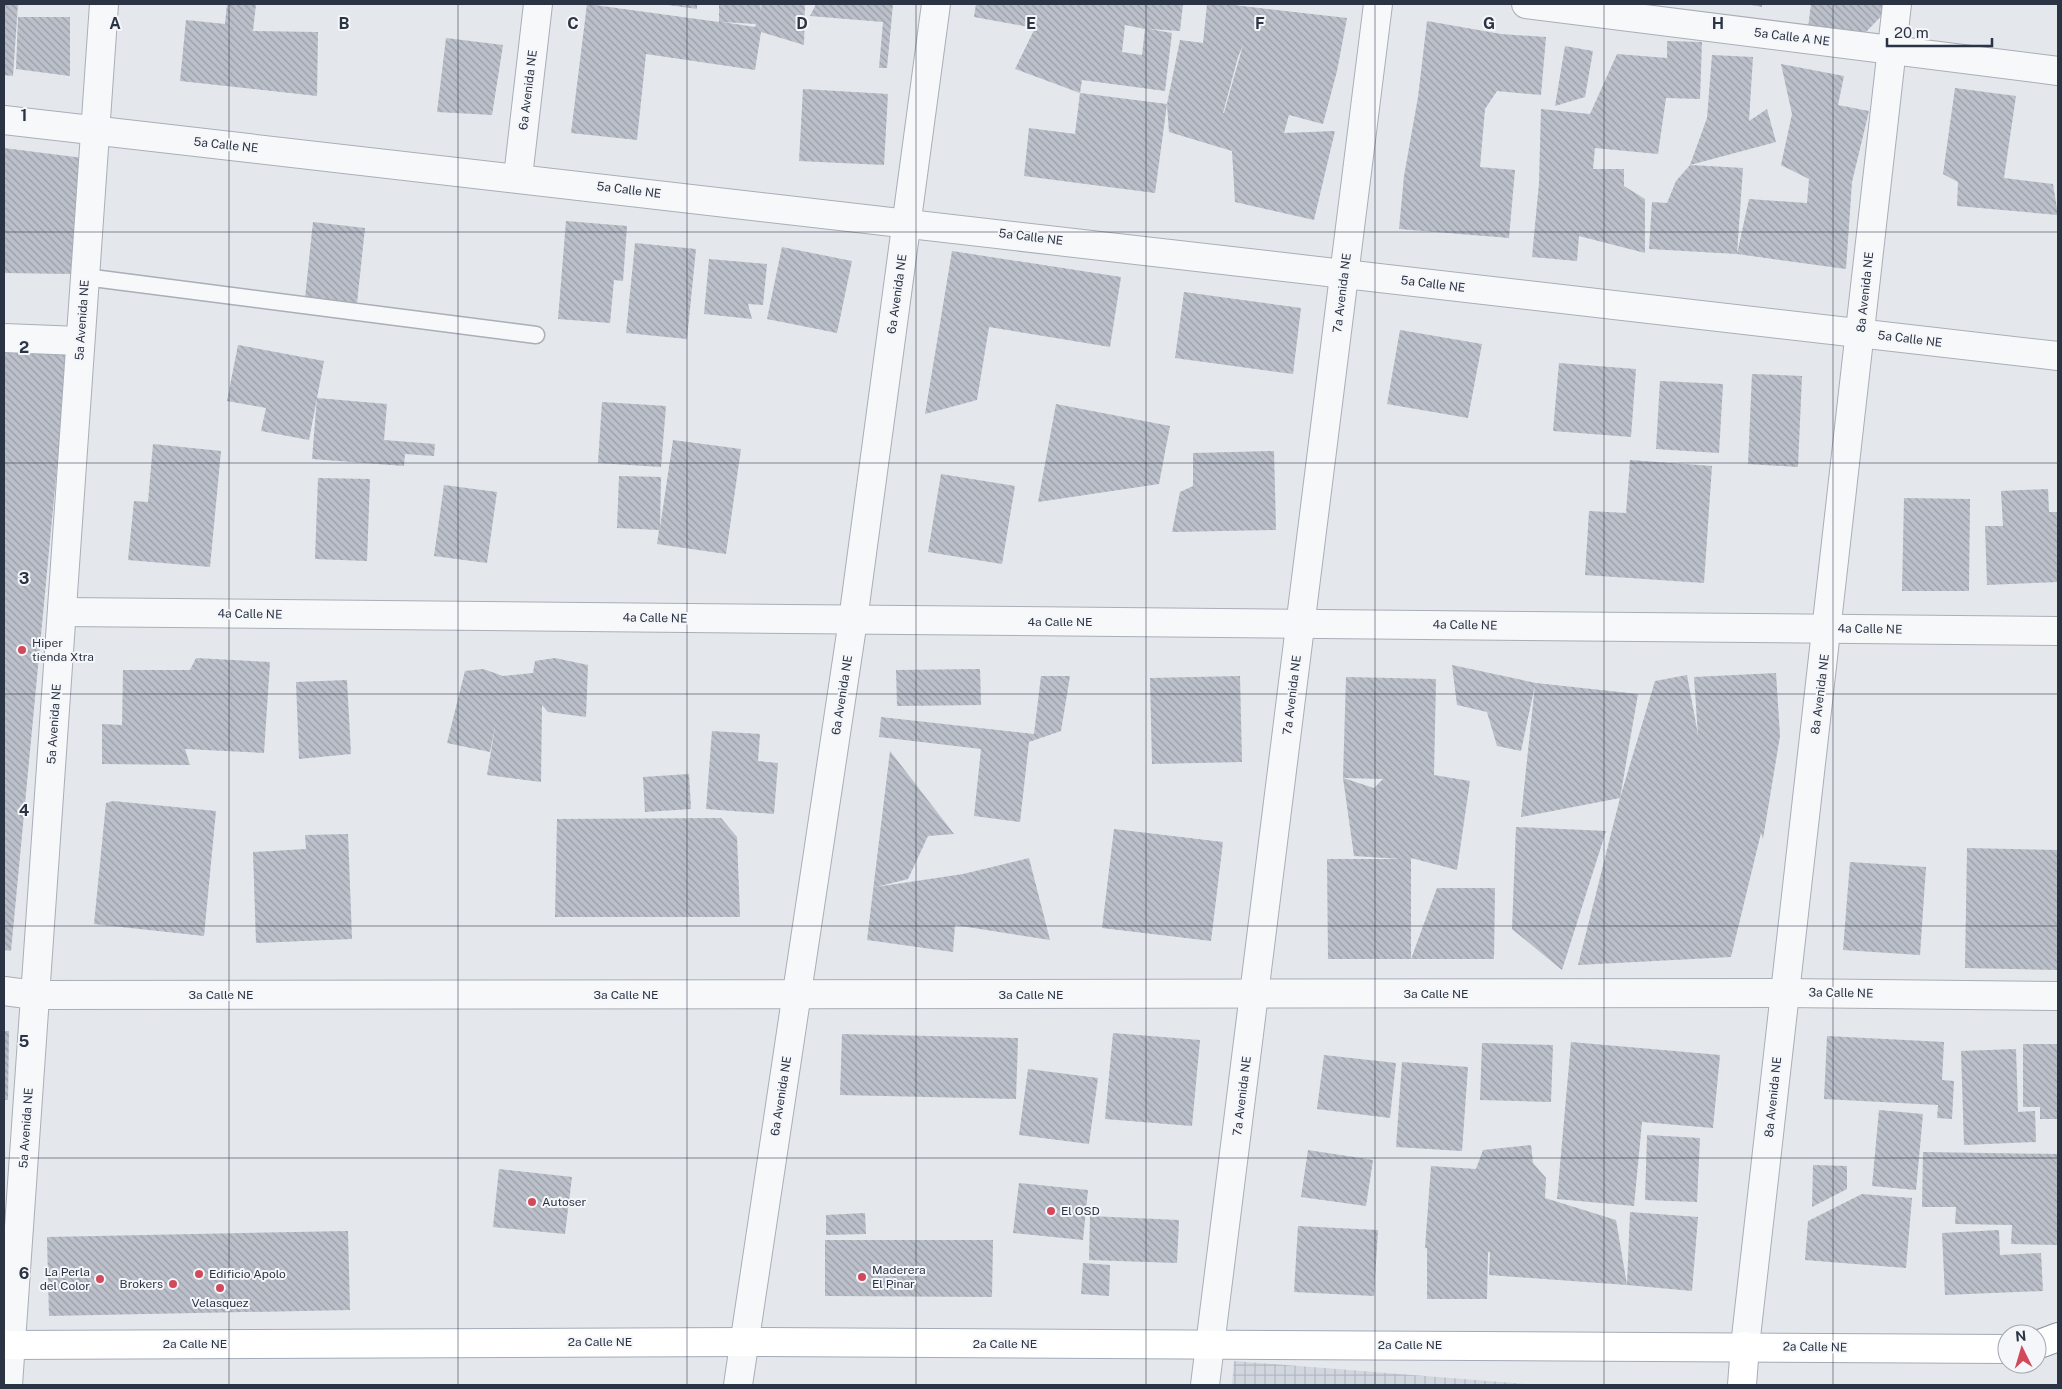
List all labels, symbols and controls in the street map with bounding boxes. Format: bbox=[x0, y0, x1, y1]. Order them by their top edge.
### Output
text: A bbox=[109, 14, 121, 33]
text: B bbox=[339, 14, 350, 33]
text: C bbox=[567, 14, 579, 33]
text: D bbox=[796, 14, 808, 33]
text: E bbox=[1026, 14, 1036, 33]
text: F bbox=[1255, 14, 1265, 33]
text: G bbox=[1483, 14, 1495, 33]
text: H bbox=[1712, 14, 1724, 33]
scale bar bbox=[1887, 15, 1992, 47]
text: 20 m bbox=[1894, 24, 1929, 41]
street label: 5a Calle A NE bbox=[1753, 25, 1831, 49]
street label: 6a Avenida NE bbox=[516, 49, 540, 131]
text: 1 bbox=[21, 106, 27, 125]
street label: 5a Calle NE bbox=[193, 135, 259, 155]
street label: 5a Calle NE bbox=[596, 179, 662, 201]
street label: 5a Calle NE bbox=[998, 226, 1064, 248]
street label: 8a Avenida NE bbox=[1854, 251, 1876, 333]
street label: 7a Avenida NE bbox=[1330, 252, 1354, 334]
street label: 6a Avenida NE bbox=[884, 253, 910, 335]
street label: 5a Calle NE bbox=[1400, 273, 1466, 295]
street label: 5a Avenida NE bbox=[72, 279, 92, 361]
street label: 5a Calle NE bbox=[1877, 328, 1943, 350]
text: 2 bbox=[19, 338, 29, 357]
text: 3 bbox=[19, 569, 29, 588]
street label: 4a Calle NE bbox=[217, 606, 283, 622]
street label: 4a Calle NE bbox=[622, 610, 688, 626]
street label: 4a Calle NE bbox=[1028, 615, 1092, 629]
street label: 4a Calle NE bbox=[1432, 617, 1498, 633]
street label: 4a Calle NE bbox=[1837, 621, 1903, 637]
place label: Hiper tienda Xtra bbox=[32, 636, 94, 664]
marker: Hiper tienda Xtra bbox=[16, 644, 28, 656]
street label: 8a Avenida NE bbox=[1808, 653, 1832, 735]
street label: 6a Avenida NE bbox=[829, 654, 855, 736]
street label: 7a Avenida NE bbox=[1280, 654, 1304, 736]
street label: 5a Avenida NE bbox=[44, 683, 64, 765]
text: 4 bbox=[19, 801, 30, 820]
street label: 3a Calle NE bbox=[1808, 985, 1874, 1001]
street label: 3a Calle NE bbox=[1404, 987, 1468, 1001]
street label: 3a Calle NE bbox=[189, 988, 253, 1002]
street label: 3a Calle NE bbox=[594, 988, 658, 1002]
street label: 3a Calle NE bbox=[999, 988, 1063, 1002]
text: 5 bbox=[19, 1032, 30, 1051]
street label: 6a Avenida NE bbox=[768, 1055, 794, 1137]
street label: 7a Avenida NE bbox=[1230, 1055, 1254, 1137]
street label: 8a Avenida NE bbox=[1762, 1056, 1784, 1138]
street label: 5a Avenida NE bbox=[16, 1087, 36, 1169]
place label: Autoser bbox=[542, 1195, 587, 1209]
marker: Autoser bbox=[526, 1196, 538, 1208]
place label: El OSD bbox=[1061, 1204, 1100, 1218]
marker: El OSD bbox=[1045, 1205, 1057, 1217]
place label: Maderera El Pinar bbox=[872, 1263, 926, 1291]
text: 6 bbox=[19, 1264, 29, 1283]
place label: La Perla del Color bbox=[40, 1265, 90, 1293]
place label: Edificio Apolo bbox=[209, 1267, 286, 1281]
marker: Edificio Apolo bbox=[193, 1268, 205, 1280]
marker: Maderera El Pinar bbox=[856, 1271, 868, 1283]
marker: La Perla del Color bbox=[94, 1273, 106, 1285]
place label: Brokers bbox=[120, 1277, 163, 1291]
marker: Brokers bbox=[167, 1278, 179, 1290]
marker: Velasquez bbox=[214, 1282, 226, 1294]
place label: Velasquez bbox=[191, 1296, 249, 1310]
north arrow bbox=[1997, 1324, 2047, 1374]
text: N bbox=[2015, 1328, 2027, 1344]
street label: 2a Calle NE bbox=[568, 1335, 632, 1349]
street label: 2a Calle NE bbox=[163, 1337, 227, 1351]
street label: 2a Calle NE bbox=[973, 1337, 1037, 1351]
street label: 2a Calle NE bbox=[1378, 1338, 1442, 1352]
street label: 2a Calle NE bbox=[1783, 1339, 1847, 1355]

